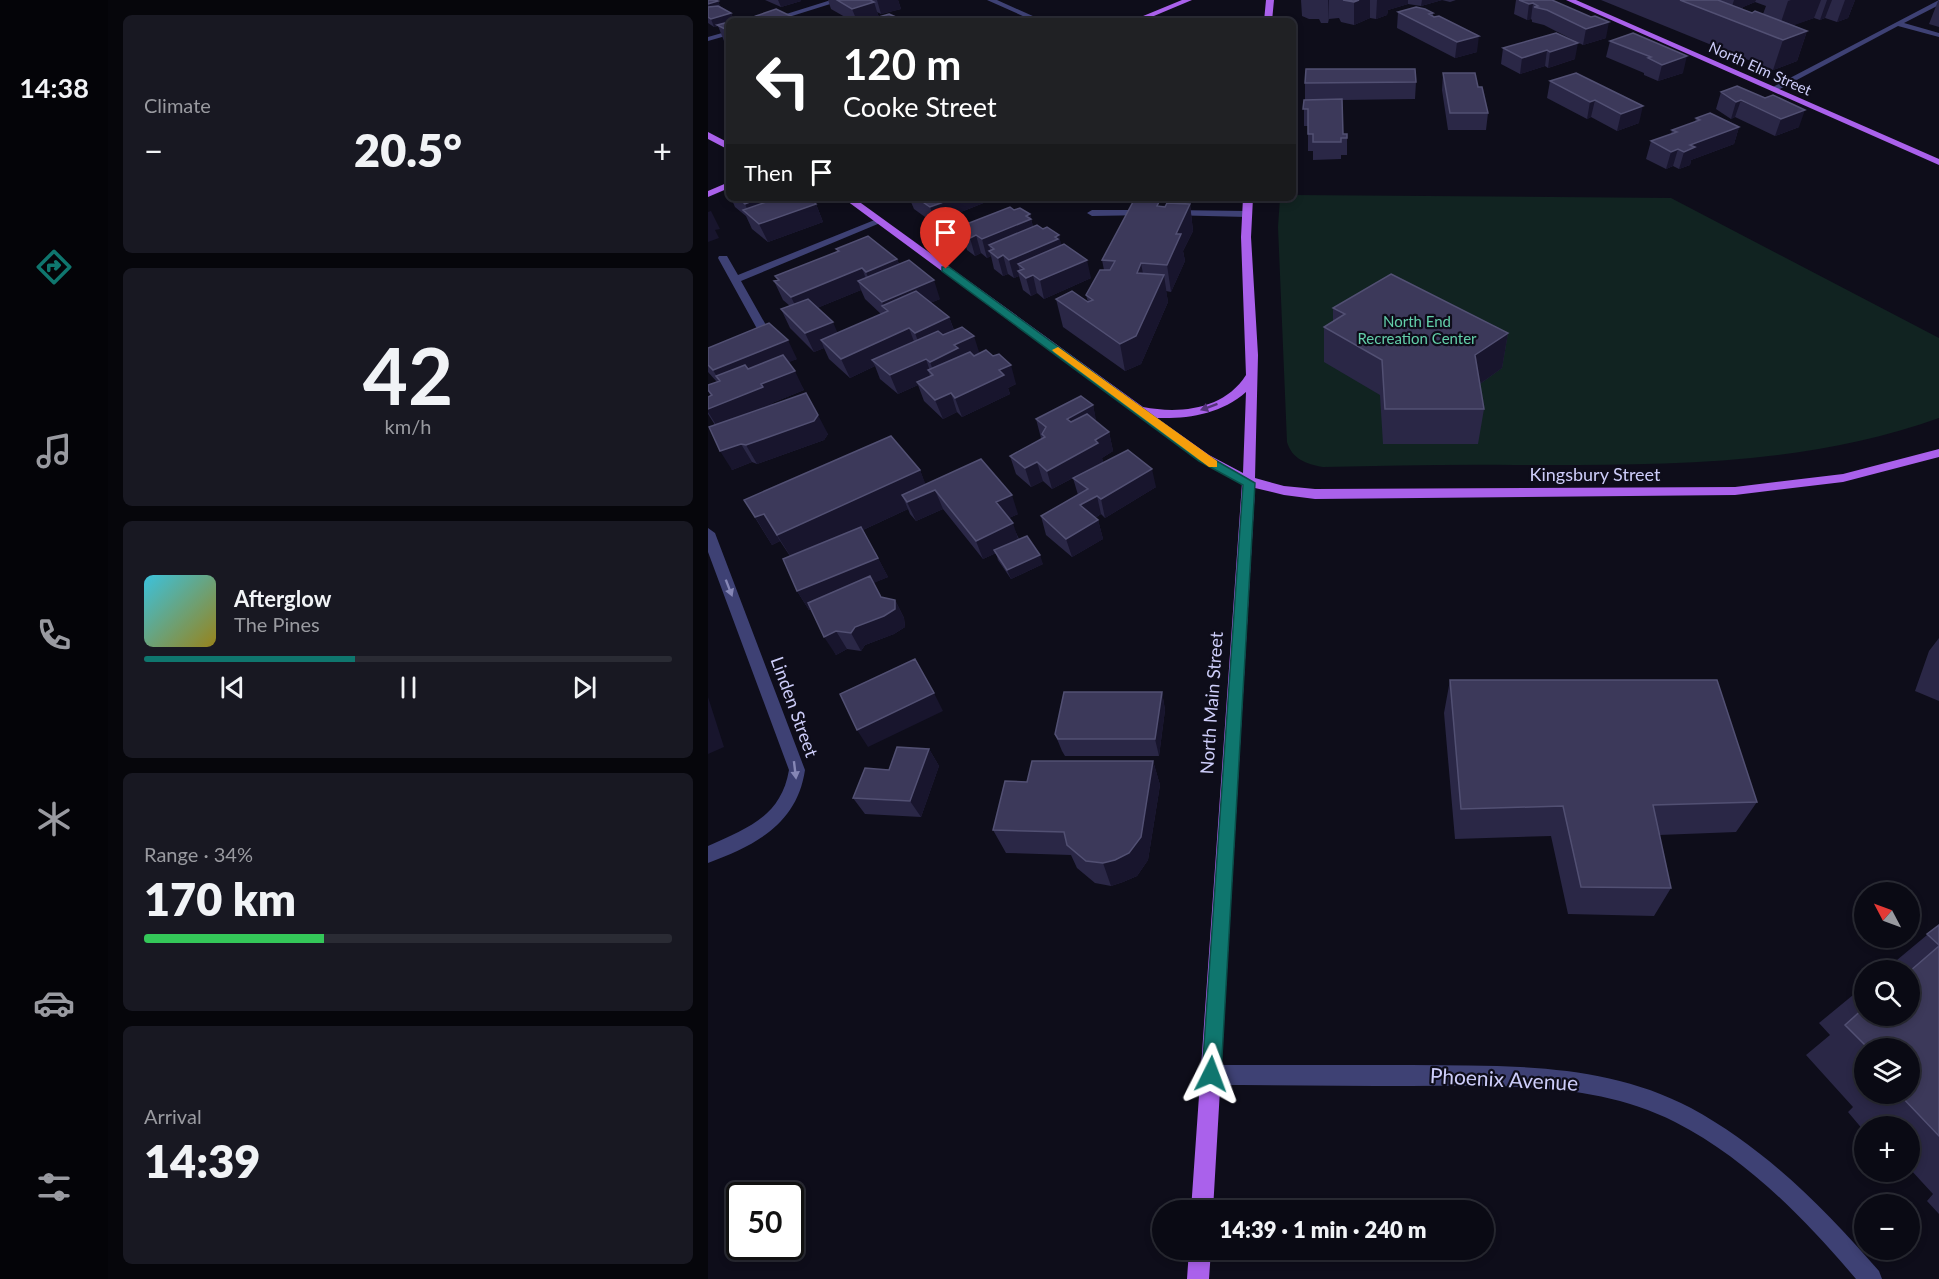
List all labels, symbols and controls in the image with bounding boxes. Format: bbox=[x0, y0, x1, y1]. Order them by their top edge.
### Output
street label: North Elm Street bbox=[1706, 37, 1815, 99]
text: 120 m bbox=[843, 39, 961, 89]
icon: left bbox=[744, 42, 822, 120]
text: 14:38 bbox=[19, 71, 89, 104]
text: Cooke Street bbox=[843, 90, 997, 123]
text: Climate bbox=[144, 93, 211, 117]
text: 20.5° bbox=[354, 123, 462, 177]
text: − bbox=[144, 130, 163, 170]
text: + bbox=[653, 130, 672, 170]
icon: arrive bbox=[805, 156, 838, 189]
text: Then bbox=[744, 159, 793, 186]
pin bbox=[920, 207, 971, 269]
icon: arrive bbox=[929, 216, 962, 249]
icon: directions bbox=[33, 246, 75, 288]
park label: North End Recreation Center bbox=[1357, 312, 1477, 347]
text: 42 bbox=[363, 328, 453, 422]
one-way arrow bbox=[1200, 403, 1218, 413]
text: km/h bbox=[385, 414, 431, 438]
icon: music bbox=[33, 430, 75, 472]
street label: Kingsbury Street bbox=[1530, 463, 1661, 485]
one-way arrow bbox=[725, 579, 734, 597]
text: Afterglow bbox=[234, 585, 331, 612]
text: The Pines bbox=[234, 612, 320, 636]
icon: phone bbox=[33, 614, 75, 656]
street label: North Main Street bbox=[1195, 630, 1227, 775]
street label: Linden Street bbox=[767, 653, 823, 760]
icon: previous bbox=[216, 671, 249, 704]
icon: pause bbox=[392, 671, 425, 704]
icon: next bbox=[568, 671, 601, 704]
one-way arrow bbox=[791, 761, 800, 780]
icon: climate bbox=[33, 798, 75, 840]
text: Range · 34% bbox=[144, 842, 253, 866]
text: 170 km bbox=[144, 872, 296, 926]
north arrow bbox=[1854, 882, 1920, 948]
map controls bbox=[1854, 882, 1920, 1260]
button: search bbox=[1854, 960, 1920, 1026]
icon: car bbox=[33, 982, 75, 1024]
button: layers bbox=[1854, 1038, 1920, 1104]
position arrow bbox=[1179, 1042, 1243, 1106]
street label: Phoenix Avenue bbox=[1429, 1062, 1579, 1095]
text: Arrival bbox=[144, 1104, 202, 1128]
button: + bbox=[1854, 1116, 1920, 1182]
text: 14:39 bbox=[144, 1134, 260, 1188]
icon: filters bbox=[33, 1166, 75, 1208]
speed limit sign: 50 bbox=[726, 1182, 804, 1260]
button: − bbox=[1854, 1194, 1920, 1260]
text: 14:39 · 1 min · 240 m bbox=[1220, 1216, 1426, 1243]

